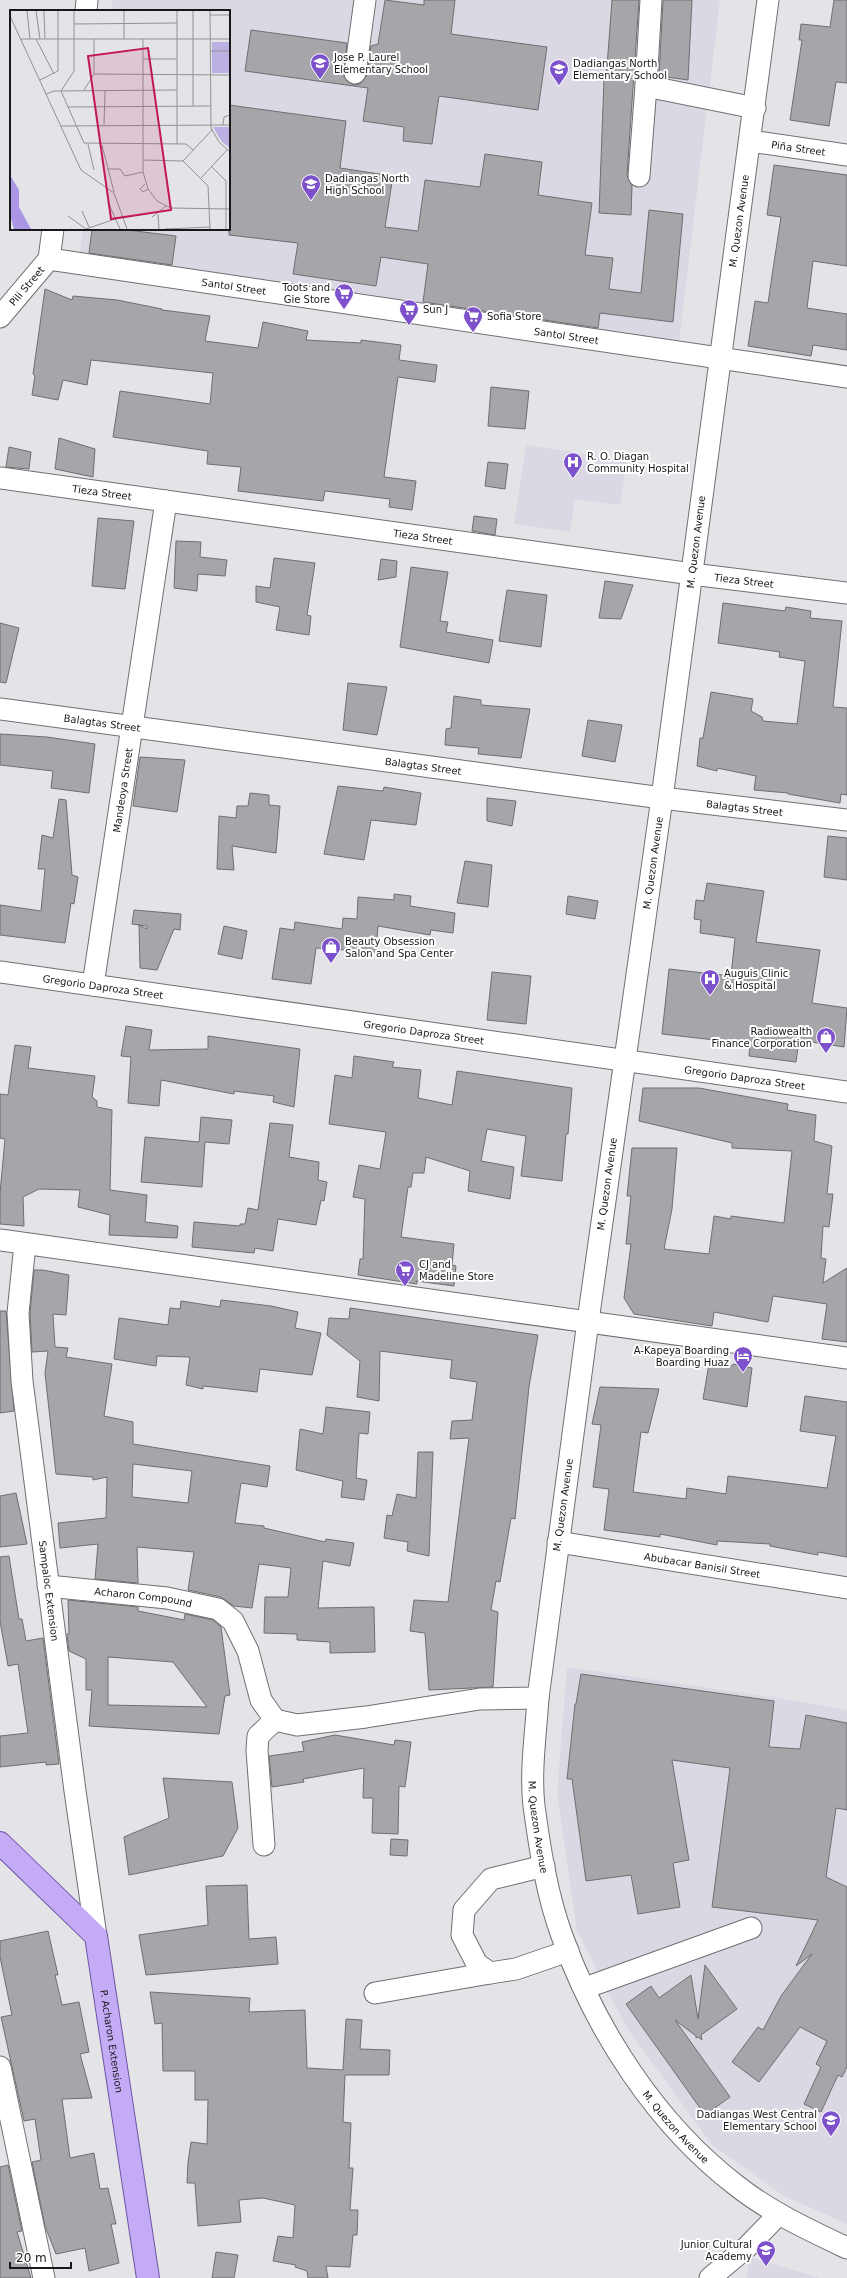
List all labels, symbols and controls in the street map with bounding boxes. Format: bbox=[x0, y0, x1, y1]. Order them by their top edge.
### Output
inset map bbox=[10, 10, 230, 230]
school or university icon: Jose P. Laurel Elementary School bbox=[309, 52, 331, 80]
place label: Jose P. Laurel Elementary School bbox=[333, 52, 428, 75]
school or university icon: Dadiangas North Elementary School bbox=[548, 58, 570, 86]
place label: Dadiangas North Elementary School bbox=[573, 58, 667, 81]
street label: Piña Street bbox=[771, 139, 826, 157]
school or university icon: Dadiangas North High School bbox=[300, 173, 322, 201]
place label: Dadiangas North High School bbox=[325, 173, 409, 196]
street label: M. Quezon Avenue bbox=[727, 174, 751, 268]
street label: Pili Street bbox=[7, 264, 46, 307]
street label: Santol Street bbox=[201, 276, 267, 297]
place label: Toots and Gie Store bbox=[281, 282, 330, 305]
supermarket icon: Toots and Gie Store bbox=[333, 282, 355, 310]
supermarket icon: Sun J bbox=[398, 298, 420, 326]
place label: Sun J bbox=[423, 304, 448, 315]
supermarket icon: Sofia Store bbox=[462, 305, 484, 333]
place label: Sofia Store bbox=[487, 311, 542, 322]
street label: Santol Street bbox=[533, 325, 600, 346]
hospital icon: R. O. Diagan Community Hospital bbox=[562, 451, 584, 479]
place label: R. O. Diagan Community Hospital bbox=[587, 451, 689, 474]
street label: Tieza Street bbox=[71, 482, 132, 502]
street label: M. Quezon Avenue bbox=[685, 495, 707, 589]
street label: Tieza Street bbox=[392, 527, 453, 546]
street label: Tieza Street bbox=[713, 571, 774, 589]
street label: Balagtas Street bbox=[63, 712, 141, 733]
street label: Mandeoya Street bbox=[111, 747, 134, 833]
street label: Balagtas Street bbox=[384, 755, 462, 776]
street label: Balagtas Street bbox=[705, 798, 784, 818]
street label: M. Quezon Avenue bbox=[641, 816, 665, 910]
shop icon: Beauty Obsession Salon and Spa Center bbox=[320, 936, 342, 964]
place label: Beauty Obsession Salon and Spa Center bbox=[345, 936, 454, 959]
hospital icon: Auguis Clinic & Hospital bbox=[699, 968, 721, 996]
place label: Auguis Clinic & Hospital bbox=[724, 968, 788, 991]
street label: Gregorio Daproza Street bbox=[42, 973, 164, 1001]
street label: Gregorio Daproza Street bbox=[363, 1018, 485, 1046]
place label: Radiowealth Finance Corporation bbox=[711, 1026, 812, 1049]
shop icon: Radiowealth Finance Corporation bbox=[815, 1026, 837, 1054]
street label: Gregorio Daproza Street bbox=[684, 1064, 806, 1091]
street label: M. Quezon Avenue bbox=[595, 1137, 619, 1231]
supermarket icon: CJ and Madeline Store bbox=[394, 1259, 416, 1287]
place label: CJ and Madeline Store bbox=[419, 1259, 494, 1282]
place label: A-Kapeya Boarding Boarding Huaz bbox=[634, 1345, 729, 1368]
hotel icon: A-Kapeya Boarding Boarding Huaz bbox=[732, 1345, 754, 1373]
street label: M. Quezon Avenue bbox=[551, 1458, 575, 1552]
street label: Sampaloc Extension bbox=[37, 1540, 61, 1642]
street label: Abubacar Banisil Street bbox=[643, 1550, 761, 1580]
street label: Acharon Compound bbox=[94, 1585, 193, 1609]
street label: M. Quezon Avenue bbox=[527, 1781, 550, 1874]
street label: P. Acharon Extension bbox=[99, 1989, 125, 2093]
street label: M. Quezon Avenue bbox=[641, 2089, 711, 2165]
place label: Dadiangas West Central Elementary School bbox=[697, 2109, 817, 2132]
school or university icon: Dadiangas West Central Elementary School bbox=[820, 2109, 842, 2137]
place label: Junior Cultural Academy bbox=[680, 2239, 752, 2262]
school or university icon: Junior Cultural Academy bbox=[755, 2239, 777, 2267]
scale bar bbox=[10, 2244, 71, 2270]
text: 20 m bbox=[16, 2251, 47, 2265]

